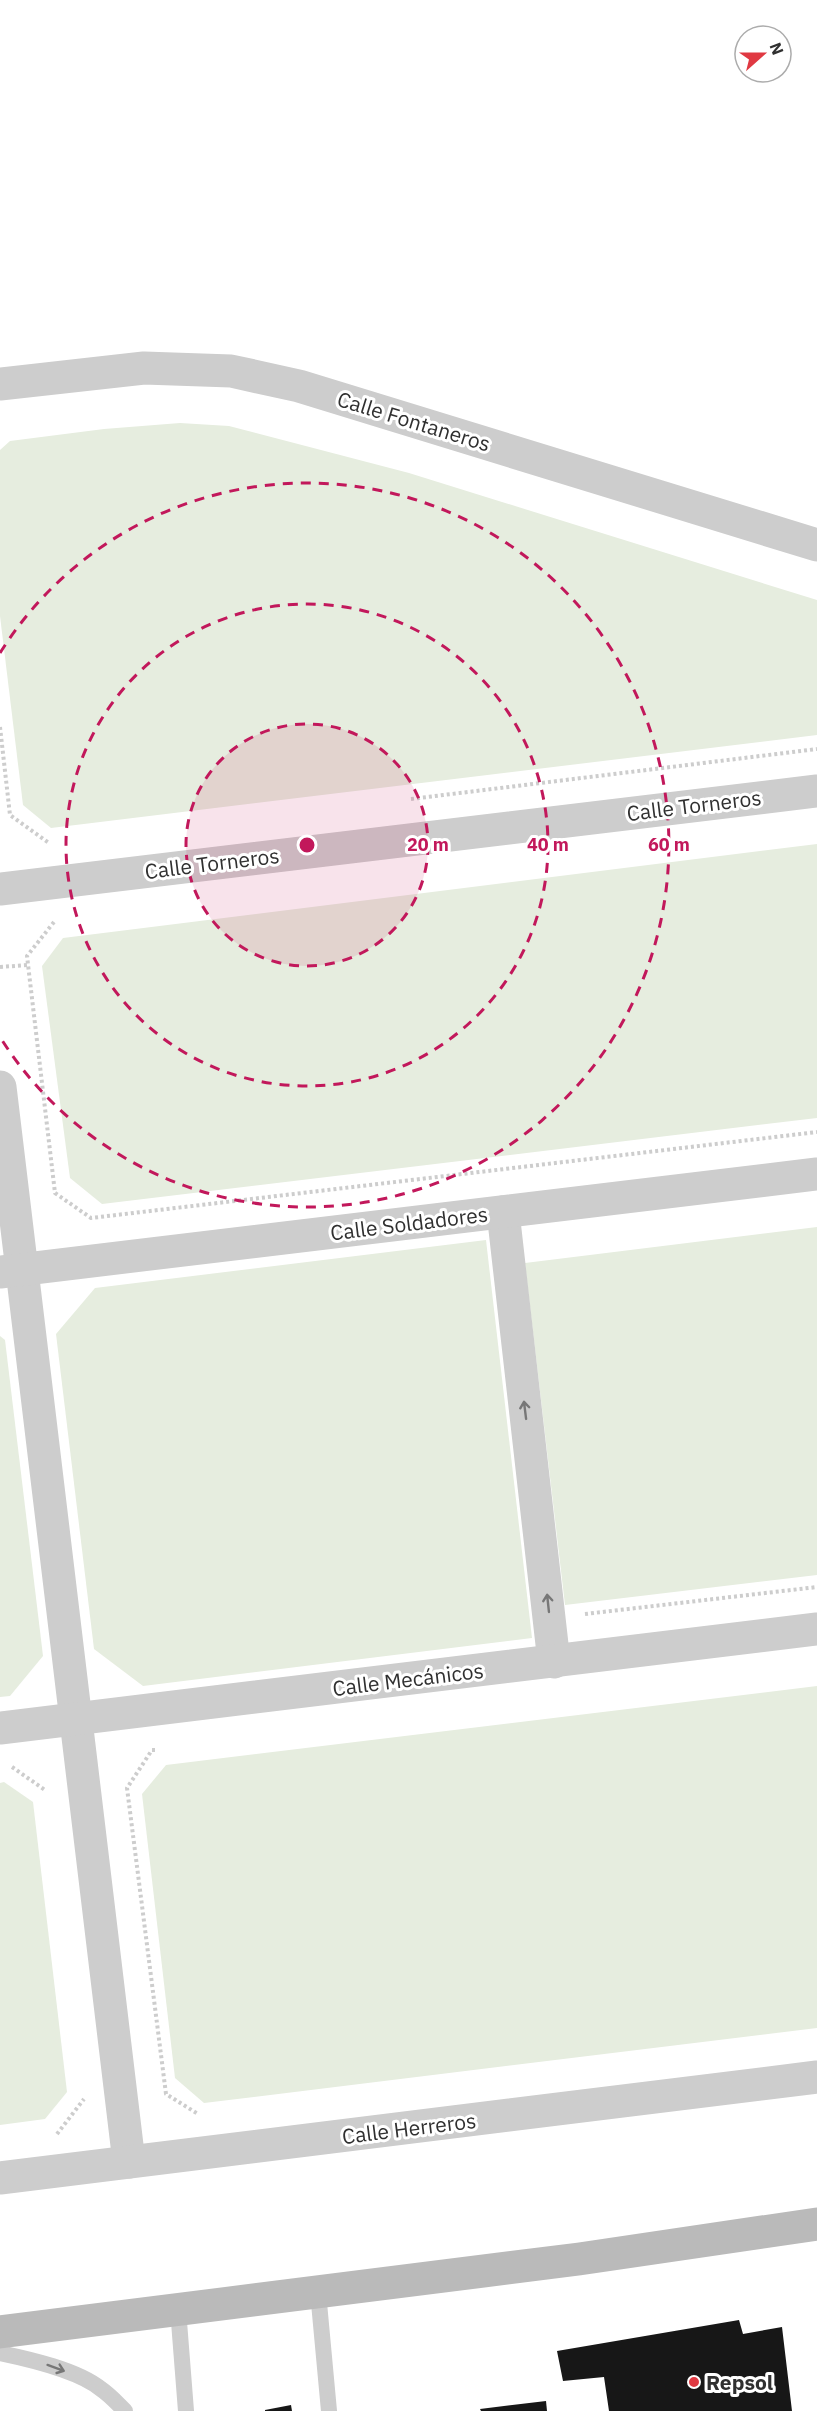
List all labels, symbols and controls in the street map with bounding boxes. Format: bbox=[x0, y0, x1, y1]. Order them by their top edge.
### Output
north arrow bbox=[733, 24, 793, 84]
text: N bbox=[766, 40, 788, 58]
street label: Calle Fontaneros bbox=[334, 384, 494, 458]
street label: Calle Torneros bbox=[625, 783, 763, 827]
text: 20 m bbox=[407, 833, 449, 856]
text: 40 m bbox=[527, 833, 569, 856]
text: 60 m bbox=[648, 833, 690, 856]
centre of rings bbox=[297, 835, 317, 855]
street label: Calle Torneros bbox=[143, 841, 281, 885]
street label: Calle Soldadores bbox=[329, 1199, 489, 1247]
one-way arrow bbox=[519, 1400, 530, 1420]
one-way arrow bbox=[542, 1594, 553, 1614]
street label: Calle Mecánicos bbox=[331, 1656, 485, 1702]
street label: Calle Herreros bbox=[340, 2106, 478, 2150]
one-way arrow bbox=[47, 2363, 65, 2374]
place label: Repsol bbox=[706, 2368, 773, 2396]
marker: Repsol bbox=[687, 2375, 701, 2389]

